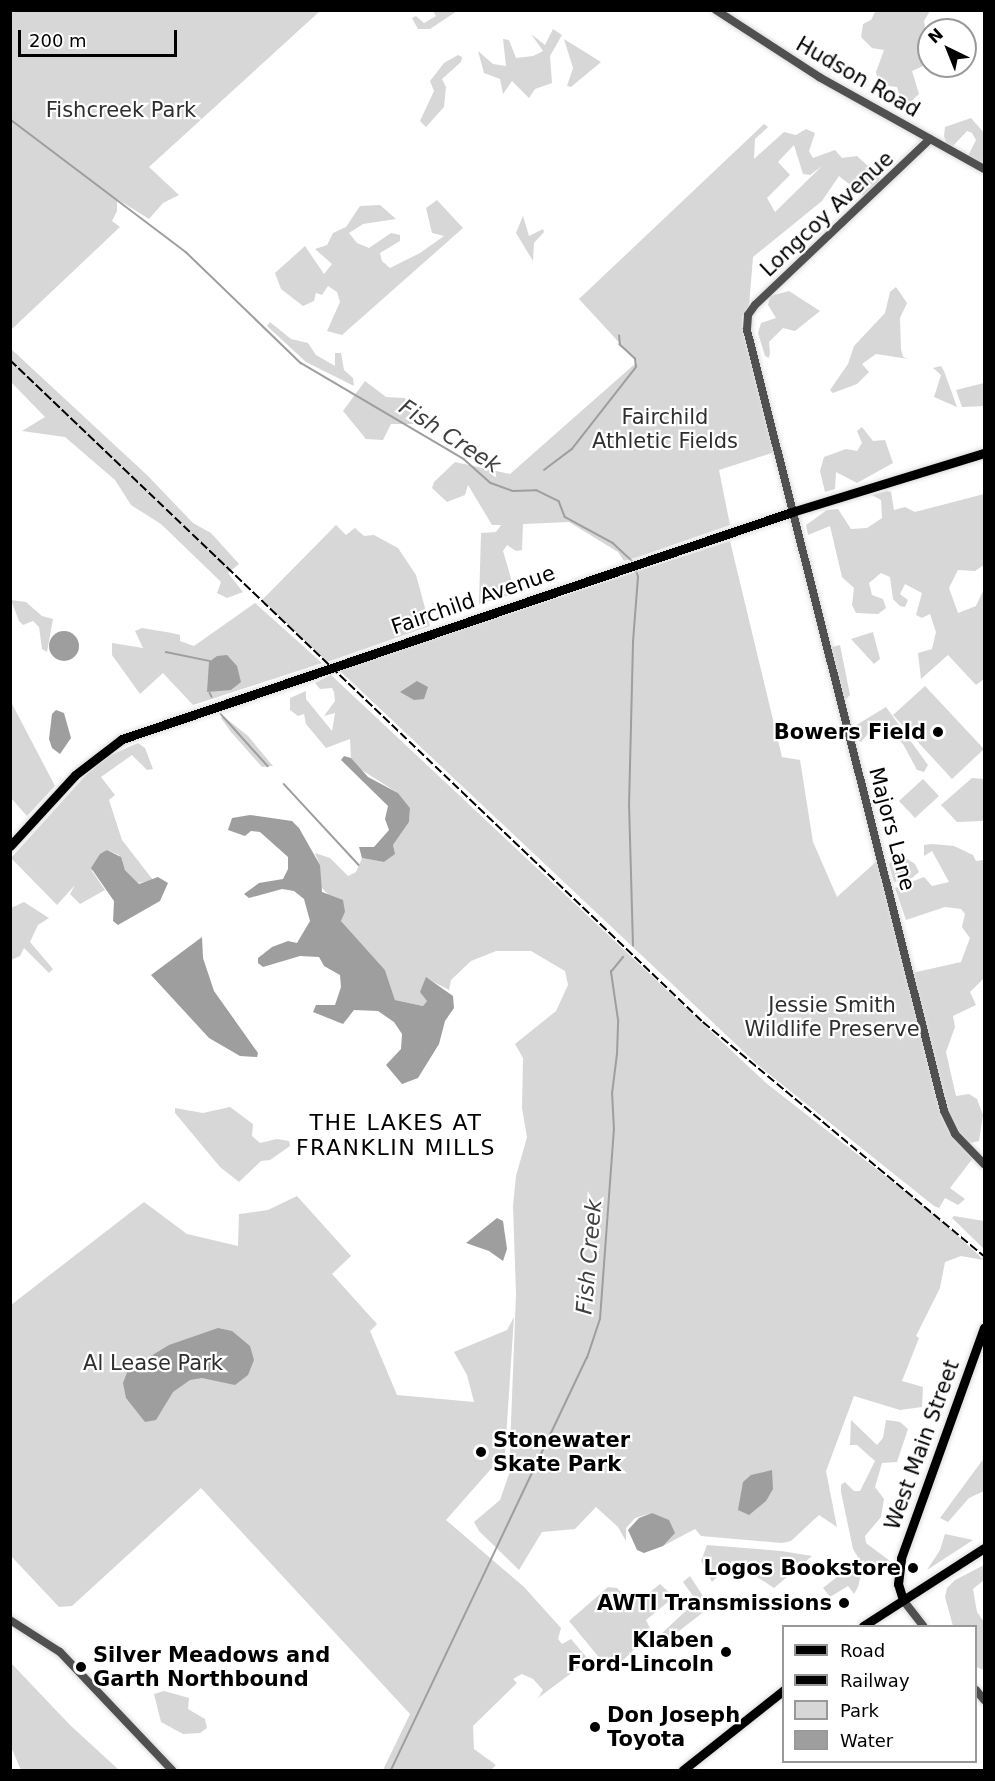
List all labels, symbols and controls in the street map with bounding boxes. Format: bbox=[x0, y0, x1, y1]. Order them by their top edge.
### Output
scale bar bbox=[21, 18, 180, 56]
north arrow bbox=[917, 18, 977, 78]
text: N bbox=[924, 24, 947, 47]
text: 200 m bbox=[29, 30, 87, 51]
street label: Hudson Road bbox=[792, 31, 924, 123]
park label: Fishcreek Park bbox=[46, 97, 196, 123]
street label: Longcoy Avenue bbox=[755, 146, 899, 282]
water label: Fish Creek bbox=[394, 394, 506, 478]
park label: Fairchild Athletic Fields bbox=[592, 404, 738, 454]
street label: Fairchild Avenue bbox=[388, 560, 558, 640]
place label: Bowers Field bbox=[774, 719, 926, 745]
marker: Bowers Field bbox=[931, 725, 945, 739]
street label: Majors Lane bbox=[863, 765, 921, 893]
park label: Jessie Smith Wildlife Preserve bbox=[744, 992, 920, 1042]
district label: THE LAKES AT FRANKLIN MILLS bbox=[296, 1109, 496, 1160]
water label: Fish Creek bbox=[571, 1198, 607, 1316]
park label: Al Lease Park bbox=[83, 1350, 223, 1376]
street label: West Main Street bbox=[880, 1357, 964, 1533]
place label: Stonewater Skate Park bbox=[493, 1427, 630, 1477]
marker: Stonewater Skate Park bbox=[474, 1445, 488, 1459]
place label: Logos Bookstore bbox=[704, 1555, 901, 1581]
marker: Logos Bookstore bbox=[906, 1561, 920, 1575]
place label: AWTI Transmissions bbox=[597, 1590, 832, 1616]
marker: AWTI Transmissions bbox=[837, 1596, 851, 1610]
legend bbox=[782, 1625, 977, 1763]
place label: Klaben Ford-Lincoln bbox=[567, 1627, 714, 1677]
text: Road bbox=[840, 1640, 885, 1661]
place label: Silver Meadows and Garth Northbound bbox=[93, 1642, 330, 1692]
marker: Klaben Ford-Lincoln bbox=[719, 1645, 733, 1659]
marker: Silver Meadows and Garth Northbound bbox=[74, 1660, 88, 1674]
text: Railway bbox=[840, 1670, 910, 1691]
text: Park bbox=[840, 1700, 879, 1721]
place label: Don Joseph Toyota bbox=[607, 1702, 740, 1752]
marker: Don Joseph Toyota bbox=[588, 1720, 602, 1734]
text: Water bbox=[840, 1730, 893, 1751]

